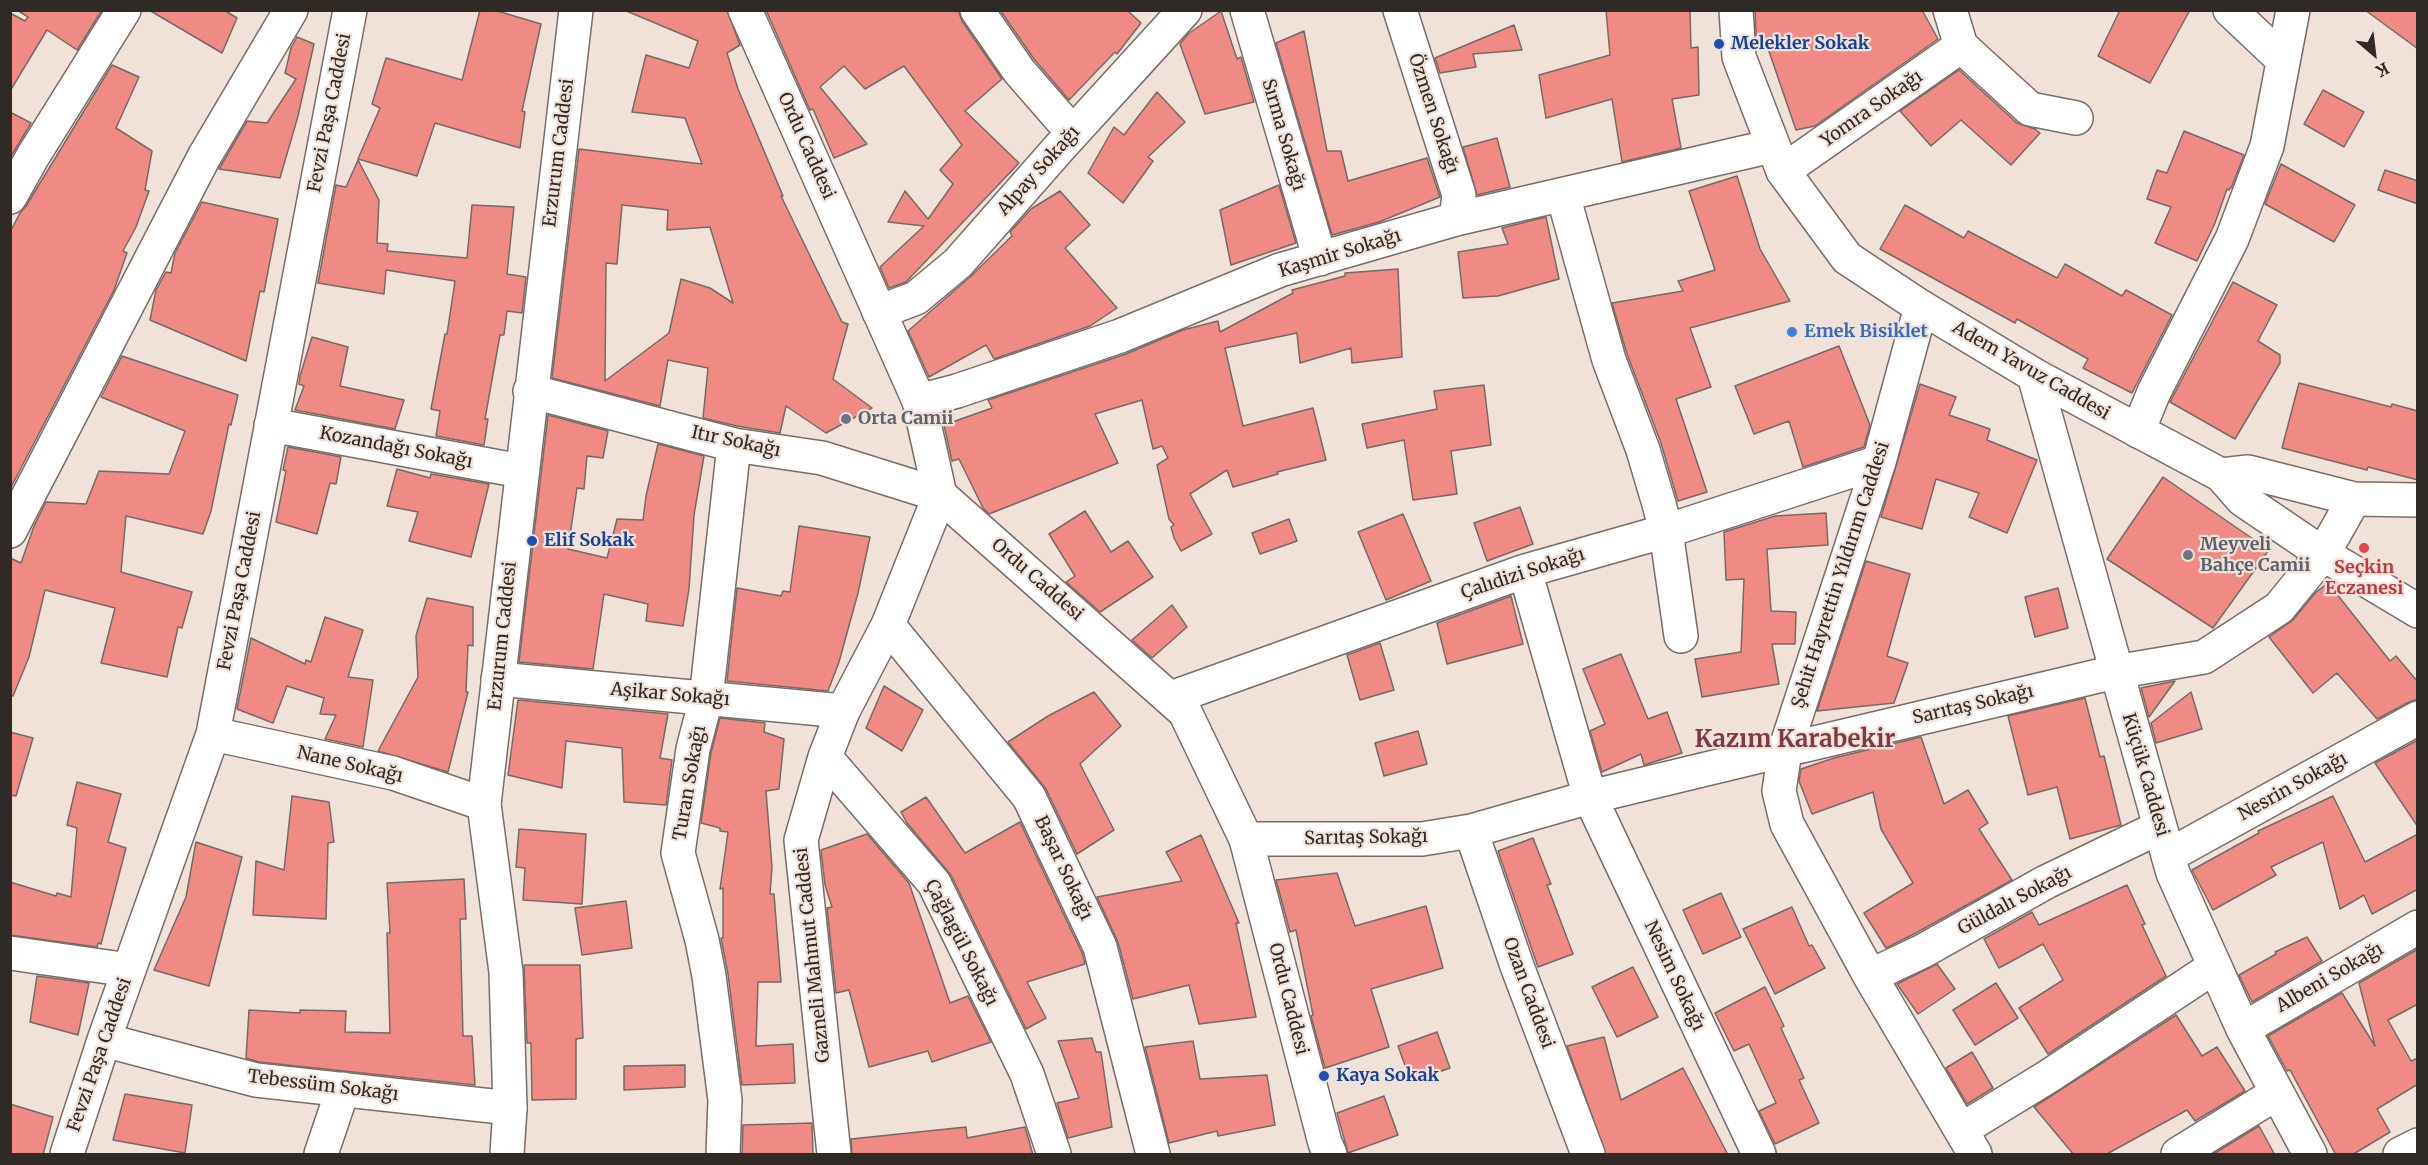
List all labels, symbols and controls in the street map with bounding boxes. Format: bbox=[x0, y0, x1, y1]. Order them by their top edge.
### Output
north arrow bbox=[2344, 24, 2404, 84]
street label: Fevzi Paşa Caddesi bbox=[304, 32, 356, 194]
place label: Melekler Sokak bbox=[1731, 33, 1869, 55]
marker: Melekler Sokak bbox=[1712, 37, 1726, 51]
street label: Özmen Sokağı bbox=[1403, 51, 1463, 177]
text: K bbox=[2372, 58, 2392, 82]
street label: Yomra Sokağı bbox=[1817, 66, 1927, 152]
street label: Erzurum Caddesi bbox=[539, 77, 579, 229]
street label: Sırma Sokağı bbox=[1257, 77, 1309, 193]
street label: Ordu Caddesi bbox=[773, 89, 839, 203]
street label: Alpay Sokağı bbox=[993, 122, 1085, 220]
street label: Kaşmir Sokağı bbox=[1276, 225, 1404, 283]
street label: Adem Yavuz Caddesi bbox=[1948, 317, 2114, 425]
place label: Emek Bisiklet bbox=[1804, 321, 1928, 343]
marker: Emek Bisiklet bbox=[1785, 325, 1799, 339]
place label: Orta Camii bbox=[858, 408, 953, 430]
marker: Orta Camii bbox=[839, 412, 853, 426]
street label: Itır Sokağı bbox=[689, 422, 783, 462]
street label: Kozandağı Sokağı bbox=[318, 423, 474, 473]
street label: Şehit Hayrettin Yıldırım Caddesi bbox=[1788, 439, 1894, 711]
street label: Fevzi Paşa Caddesi bbox=[214, 510, 266, 672]
place label: Elif Sokak bbox=[544, 530, 634, 552]
marker: Elif Sokak bbox=[525, 534, 539, 548]
street label: Ordu Caddesi bbox=[987, 534, 1087, 626]
place label: Meyveli Bahçe Camii bbox=[2200, 534, 2310, 576]
marker: Seçkin Eczanesi bbox=[2357, 541, 2371, 555]
street label: Çalıdizi Sokağı bbox=[1458, 544, 1588, 604]
marker: Meyveli Bahçe Camii bbox=[2181, 548, 2195, 562]
place label: Seçkin Eczanesi bbox=[2325, 557, 2403, 600]
street label: Erzurum Caddesi bbox=[484, 560, 522, 712]
street label: Aşikar Sokağı bbox=[609, 679, 731, 711]
street label: Sarıtaş Sokağı bbox=[1910, 681, 2036, 729]
street label: Küçük Caddesi bbox=[2117, 711, 2173, 839]
street label: Turan Sokağı bbox=[669, 724, 711, 842]
district label: Kazım Karabekir bbox=[1695, 726, 1895, 754]
street label: Nane Sokağı bbox=[295, 742, 405, 788]
street label: Nesrin Sokağı bbox=[2235, 748, 2351, 826]
street label: Başar Sokağı bbox=[1029, 812, 1097, 924]
street label: Sarıtaş Sokağı bbox=[1304, 826, 1428, 850]
street label: Gazneli Mahmut Caddesi bbox=[791, 846, 835, 1064]
street label: Güldalı Sokağı bbox=[1955, 862, 2075, 940]
street label: Çağlagül Sokağı bbox=[920, 876, 1002, 1010]
street label: Nesim Sokağı bbox=[1639, 917, 1709, 1035]
street label: Ozan Caddesi bbox=[1498, 935, 1558, 1051]
street label: Albeni Sokağı bbox=[2273, 939, 2387, 1017]
street label: Ordu Caddesi bbox=[1264, 941, 1312, 1057]
street label: Fevzi Paşa Caddesi bbox=[63, 975, 137, 1135]
place label: Kaya Sokak bbox=[1336, 1065, 1439, 1087]
street label: Tebessüm Sokağı bbox=[246, 1066, 400, 1106]
marker: Kaya Sokak bbox=[1317, 1069, 1331, 1083]

